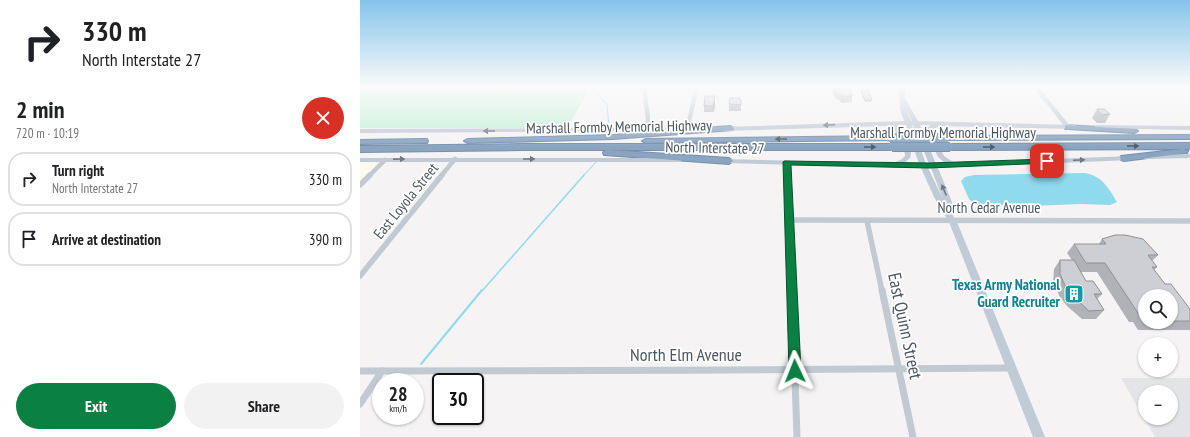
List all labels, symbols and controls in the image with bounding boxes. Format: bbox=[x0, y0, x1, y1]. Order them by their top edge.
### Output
text: 330 m bbox=[82, 12, 146, 49]
icon: right bbox=[16, 16, 68, 68]
text: North Interstate 27 bbox=[82, 48, 201, 71]
text: 2 min bbox=[16, 94, 64, 125]
button: close bbox=[302, 97, 344, 139]
street label: Marshall Formby Memorial Highway bbox=[526, 115, 712, 138]
one-way arrow bbox=[823, 122, 835, 129]
street label: Marshall Formby Memorial Highway bbox=[850, 123, 1036, 142]
text: 720 m · 10:19 bbox=[16, 125, 79, 142]
one-way arrow bbox=[482, 128, 495, 134]
one-way arrow bbox=[774, 136, 787, 142]
street label: North Interstate 27 bbox=[665, 137, 765, 158]
one-way arrow bbox=[1127, 143, 1140, 149]
one-way arrow bbox=[864, 144, 877, 150]
one-way arrow bbox=[983, 144, 996, 150]
pin bbox=[1030, 144, 1064, 178]
icon: arrive bbox=[1036, 150, 1058, 172]
one-way arrow bbox=[393, 156, 405, 163]
one-way arrow bbox=[523, 156, 536, 162]
one-way arrow bbox=[1073, 157, 1086, 163]
street label: East Loyola Street bbox=[369, 159, 442, 243]
text: Turn right bbox=[52, 161, 104, 180]
icon: right bbox=[18, 168, 40, 190]
text: 330 m bbox=[309, 170, 342, 189]
text: North Interstate 27 bbox=[52, 180, 138, 197]
one-way arrow bbox=[940, 184, 946, 196]
street label: North Cedar Avenue bbox=[938, 198, 1040, 217]
icon: arrive bbox=[18, 228, 40, 250]
text: Arrive at destination bbox=[52, 230, 161, 249]
text: 390 m bbox=[309, 230, 342, 249]
street label: East Quinn Street bbox=[883, 271, 928, 381]
place label: Texas Army National Guard Recruiter bbox=[952, 275, 1061, 311]
building icon: Texas Army National Guard Recruiter bbox=[1063, 283, 1085, 305]
map controls bbox=[1138, 289, 1178, 425]
button: search bbox=[1138, 289, 1178, 329]
button: + bbox=[1138, 337, 1178, 377]
street label: North Elm Avenue bbox=[630, 343, 742, 366]
position arrow bbox=[774, 350, 816, 392]
speed limit sign: 30 bbox=[432, 373, 484, 425]
text: 28 bbox=[388, 381, 408, 407]
button: Exit bbox=[16, 383, 176, 429]
button: Share bbox=[184, 383, 344, 429]
button: − bbox=[1138, 385, 1178, 425]
text: km/h bbox=[389, 402, 407, 415]

